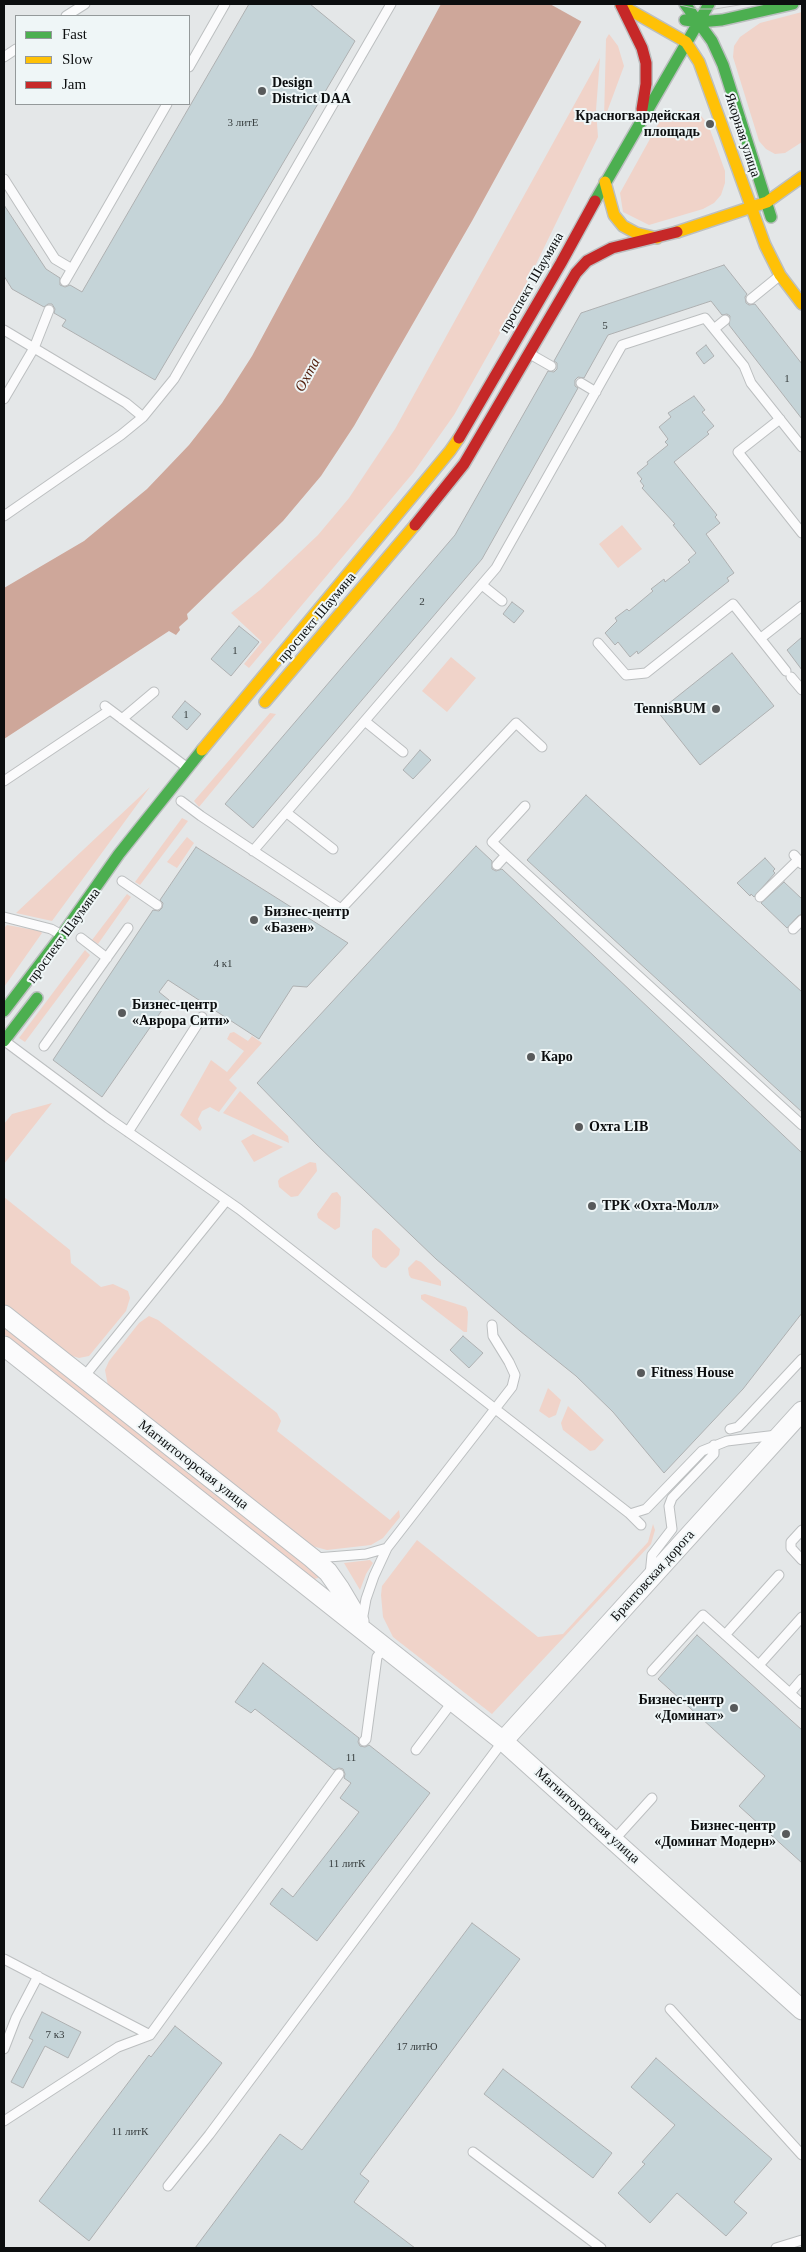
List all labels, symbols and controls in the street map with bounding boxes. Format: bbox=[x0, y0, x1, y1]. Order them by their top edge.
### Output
legend bbox=[15, 15, 190, 105]
text: Fast bbox=[62, 26, 87, 42]
text: Slow bbox=[62, 51, 93, 67]
place label: Design District DAA bbox=[272, 75, 351, 108]
text: Jam bbox=[62, 76, 86, 92]
marker: Design District DAA bbox=[256, 85, 268, 97]
street label: Якорная улица bbox=[720, 91, 764, 179]
place label: Красногвардейская площадь bbox=[575, 108, 700, 140]
house number: 3 литЕ bbox=[227, 116, 259, 130]
marker: Красногвардейская площадь bbox=[704, 118, 716, 130]
street label: проспект Шаумяна bbox=[496, 230, 568, 336]
house number: 5 bbox=[602, 319, 608, 333]
water label: Охта bbox=[291, 355, 325, 395]
house number: 1 bbox=[784, 372, 790, 386]
street label: проспект Шаумяна bbox=[274, 569, 360, 667]
house number: 2 bbox=[419, 595, 425, 609]
house number: 1 bbox=[232, 644, 238, 658]
place label: TennisBUM bbox=[634, 701, 706, 717]
marker: TennisBUM bbox=[710, 703, 722, 715]
house number: 1 bbox=[183, 708, 189, 722]
street label: проспект Шаумяна bbox=[24, 885, 104, 987]
place label: Бизнес-центр «Базен» bbox=[264, 904, 349, 936]
marker: Бизнес-центр «Базен» bbox=[248, 914, 260, 926]
house number: 4 к1 bbox=[213, 957, 233, 971]
place label: Бизнес-центр «Аврора Сити» bbox=[132, 997, 230, 1030]
marker: Бизнес-центр «Аврора Сити» bbox=[116, 1007, 128, 1019]
place label: Каро bbox=[541, 1049, 573, 1065]
marker: Каро bbox=[525, 1051, 537, 1063]
place label: Охта LIB bbox=[589, 1119, 648, 1135]
marker: Охта LIB bbox=[573, 1121, 585, 1133]
place label: ТРК «Охта-Молл» bbox=[602, 1198, 719, 1214]
marker: ТРК «Охта-Молл» bbox=[586, 1200, 598, 1212]
place label: Fitness House bbox=[651, 1365, 734, 1381]
marker: Fitness House bbox=[635, 1367, 647, 1379]
street label: Магнитогорская улица bbox=[135, 1417, 251, 1513]
street label: Брантовская дорога bbox=[608, 1527, 698, 1625]
place label: Бизнес-центр «Доминат» bbox=[639, 1692, 724, 1724]
marker: Бизнес-центр «Доминат» bbox=[728, 1702, 740, 1714]
house number: 11 bbox=[346, 1751, 356, 1765]
street label: Магнитогорская улица bbox=[531, 1765, 643, 1867]
place label: Бизнес-центр «Доминат Модерн» bbox=[654, 1818, 776, 1850]
marker: Бизнес-центр «Доминат Модерн» bbox=[780, 1828, 792, 1840]
house number: 11 литК bbox=[329, 1857, 365, 1871]
house number: 7 к3 bbox=[45, 2028, 65, 2042]
house number: 17 литЮ bbox=[396, 2040, 438, 2054]
house number: 11 литК bbox=[112, 2125, 148, 2139]

